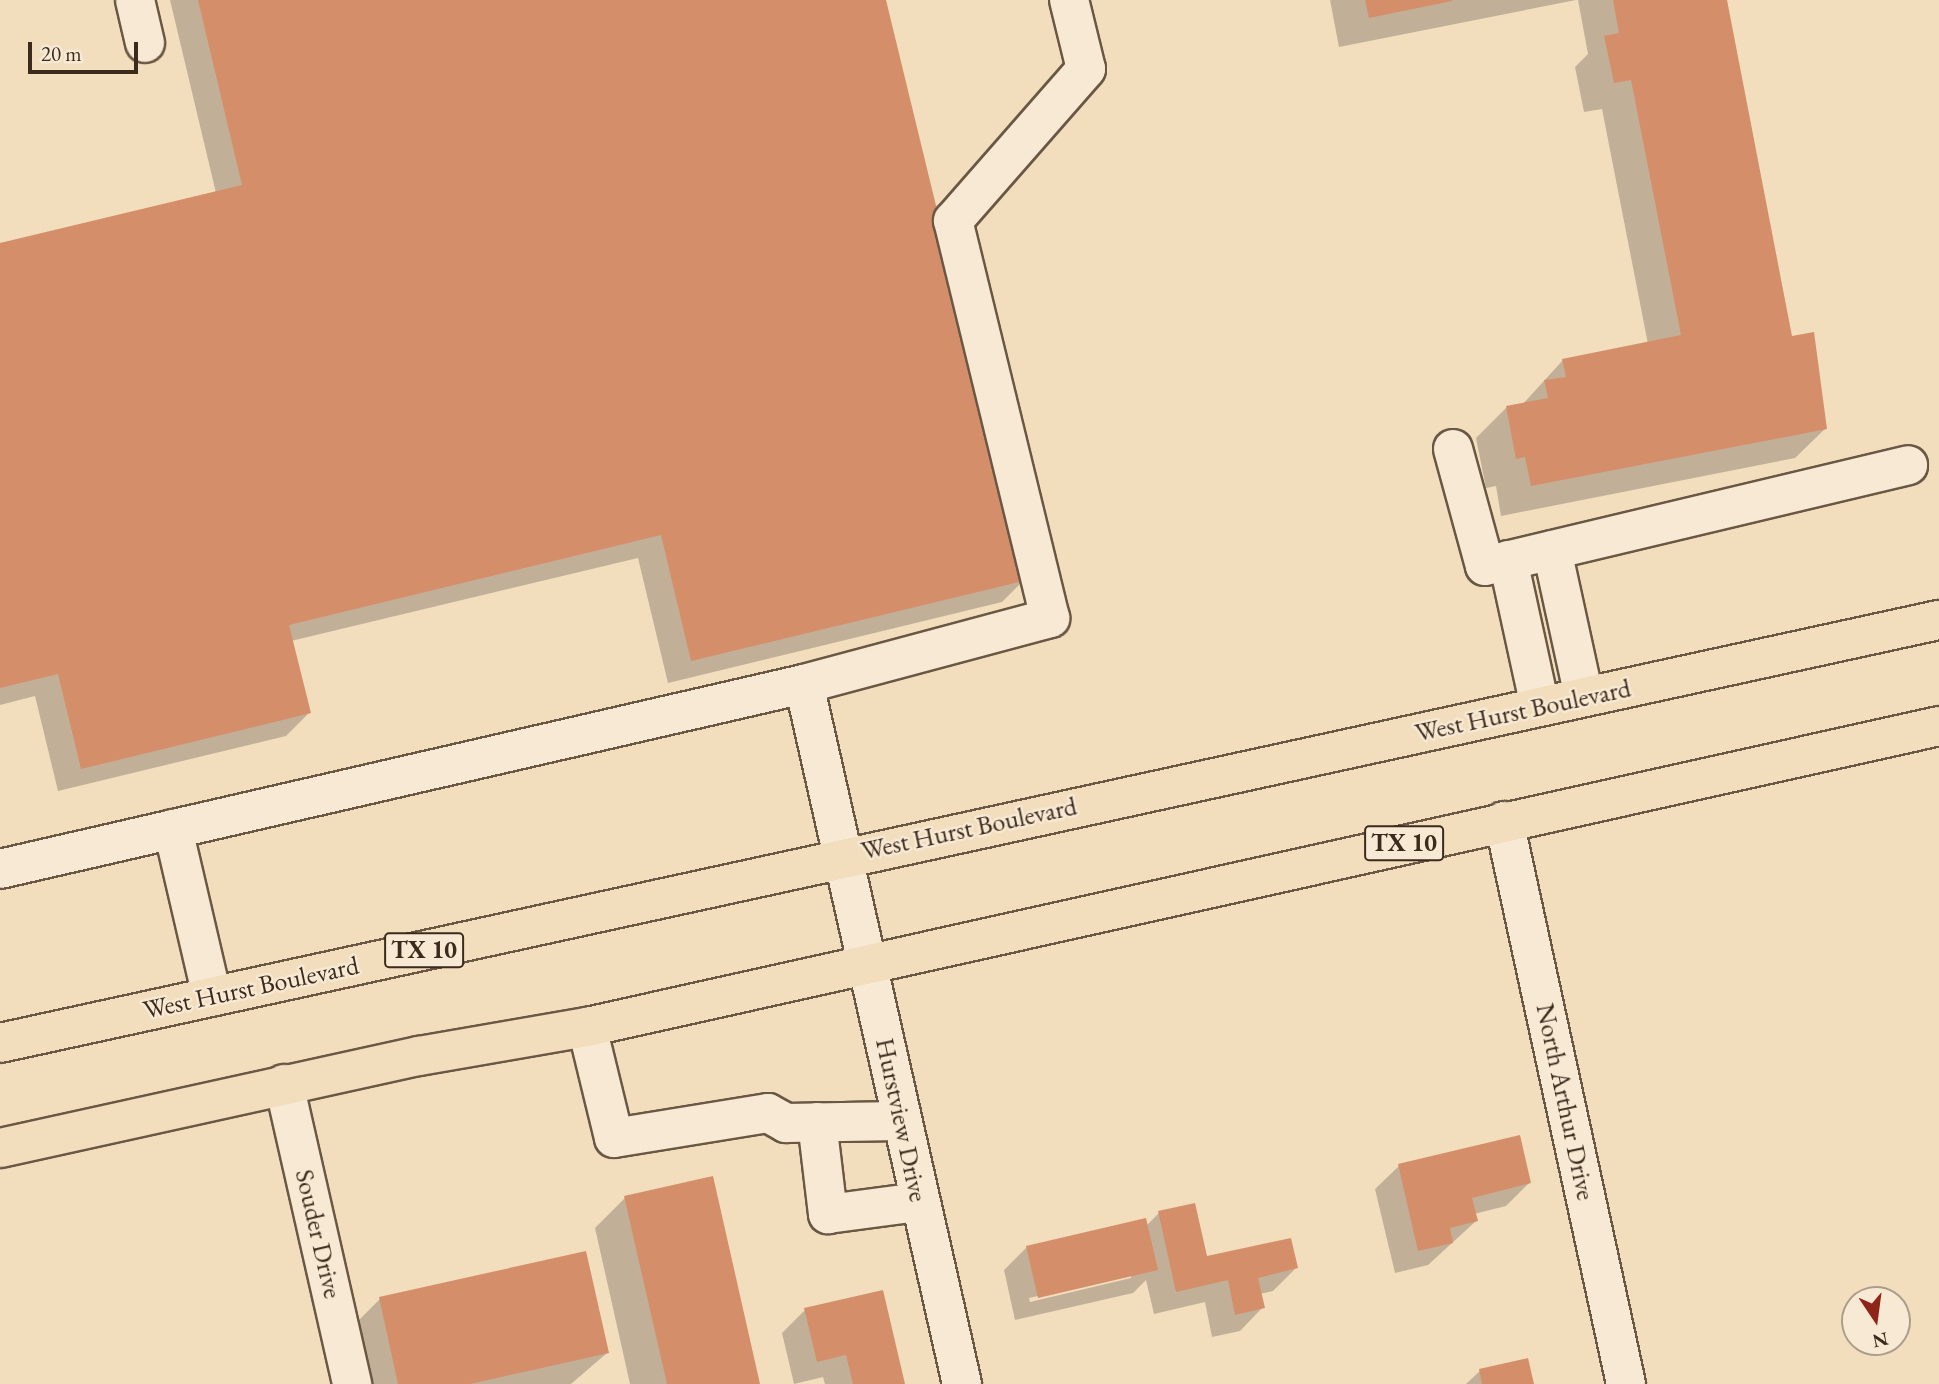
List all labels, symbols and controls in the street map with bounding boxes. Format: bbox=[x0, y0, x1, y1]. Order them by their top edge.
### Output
scale bar bbox=[32, 28, 142, 72]
text: 20 m bbox=[41, 40, 82, 67]
street label: West Hurst Boulevard bbox=[1412, 673, 1634, 749]
street label: West Hurst Boulevard bbox=[858, 791, 1080, 867]
road number: TX 10 bbox=[1364, 822, 1444, 864]
road number: TX 10 bbox=[384, 930, 464, 970]
street label: West Hurst Boulevard bbox=[140, 950, 362, 1026]
street label: North Arthur Drive bbox=[1529, 1001, 1601, 1203]
street label: Hurstview Drive bbox=[868, 1035, 934, 1205]
street label: Souder Drive bbox=[288, 1166, 348, 1302]
north arrow bbox=[1841, 1286, 1911, 1356]
text: N bbox=[1870, 1326, 1891, 1354]

